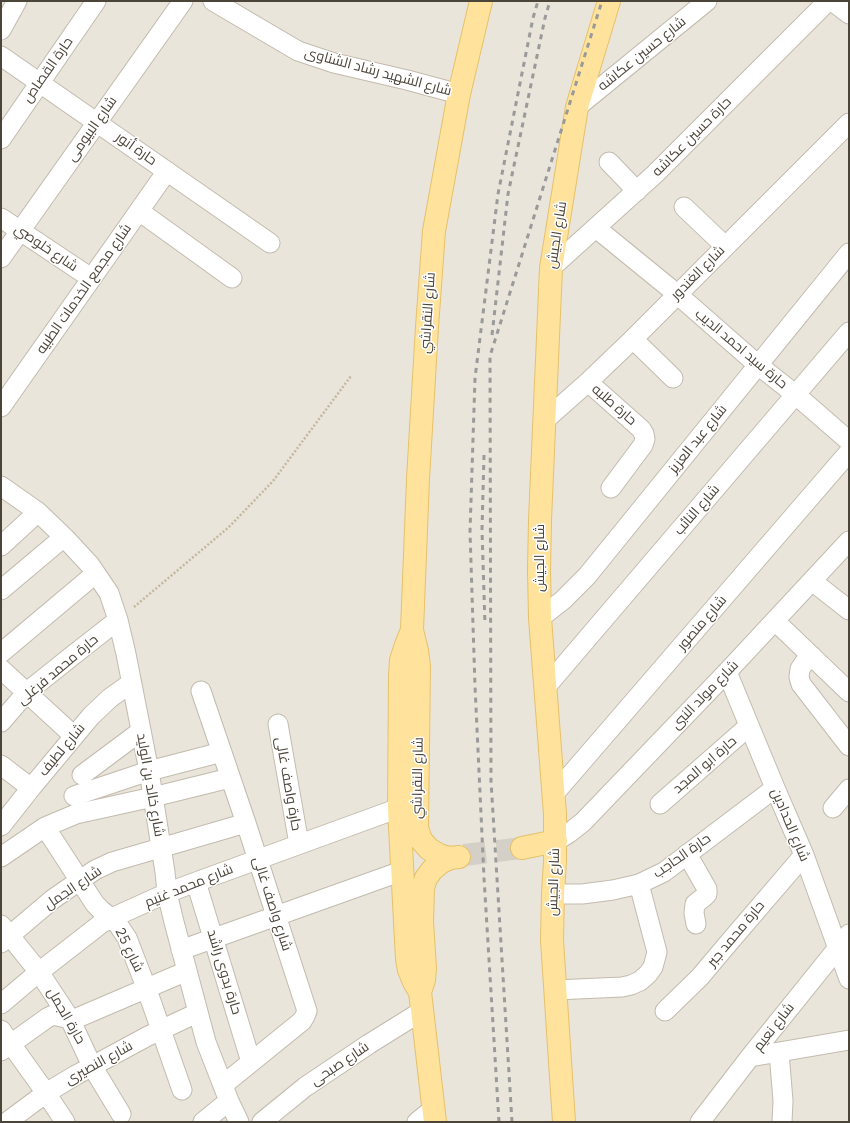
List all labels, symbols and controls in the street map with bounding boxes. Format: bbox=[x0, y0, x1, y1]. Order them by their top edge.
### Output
street label: شارع حسين عكاشه bbox=[594, 13, 690, 95]
street label: حارة القصاص bbox=[19, 34, 77, 106]
street label: شارع الشهيد رشاد الشناوى bbox=[303, 44, 453, 100]
street label: شارع البيومى bbox=[63, 93, 121, 165]
street label: حارة حسين عكاشه bbox=[649, 94, 735, 180]
street label: حارة أنور bbox=[112, 129, 160, 169]
street label: شارع الجيش bbox=[543, 200, 571, 270]
street label: شارع خلوصي bbox=[11, 221, 81, 275]
street label: شارع مجمع الخدمات الطبيه bbox=[33, 221, 135, 357]
street label: شارع الغندور bbox=[667, 242, 729, 304]
street label: شارع النقراشي bbox=[417, 272, 439, 354]
street label: حارة سيد احمد الديب bbox=[691, 305, 791, 393]
street label: حارة طلبه bbox=[588, 381, 640, 429]
street label: شارع عبد العزيز bbox=[665, 401, 731, 477]
street label: شارع النائب bbox=[670, 481, 724, 539]
street label: شارع الجيش bbox=[532, 524, 548, 592]
street label: شارع منصور bbox=[674, 592, 730, 654]
street label: حارة محمد فرغلى bbox=[14, 631, 102, 709]
street label: شارع مولد النبى bbox=[668, 657, 742, 733]
street label: شارع لطيف bbox=[35, 720, 89, 780]
street label: شارع خالد بن الوليد bbox=[133, 732, 167, 838]
street label: حارة ابو المجد bbox=[670, 733, 740, 797]
street label: حارة واصف غالى bbox=[272, 736, 304, 832]
street label: شارع النقراشي bbox=[409, 737, 427, 819]
street label: شارع الحدادين bbox=[767, 786, 813, 864]
street label: حارة الحاجب bbox=[650, 830, 714, 882]
street label: شارع الجيش bbox=[544, 848, 564, 916]
street label: شارع واصف غالى bbox=[249, 855, 295, 953]
street label: شارع محمد غنيم bbox=[142, 861, 236, 911]
street label: شارع الجمل bbox=[41, 863, 105, 913]
street label: حارة محمد جبر bbox=[704, 898, 768, 970]
street label: شارع 25 bbox=[111, 925, 147, 975]
street label: حارة بدوى راشد bbox=[203, 927, 245, 1017]
street label: حارة الجمل bbox=[43, 985, 89, 1047]
street label: شارع نعيم bbox=[750, 1000, 798, 1054]
street label: شارع النصيرى bbox=[62, 1037, 136, 1089]
street label: شارع صبحى bbox=[308, 1038, 372, 1090]

